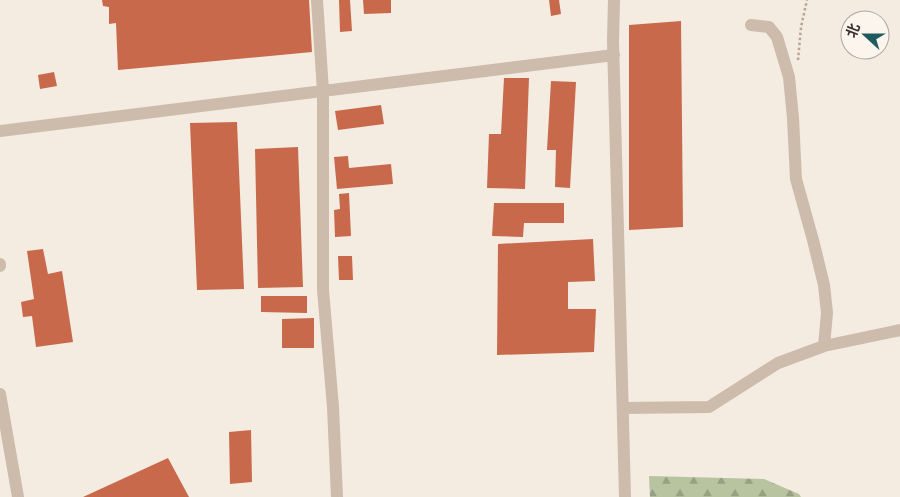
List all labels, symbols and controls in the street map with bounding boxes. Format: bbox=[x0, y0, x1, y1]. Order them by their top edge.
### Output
north arrow bbox=[840, 10, 890, 60]
text: 北 bbox=[843, 21, 863, 40]

